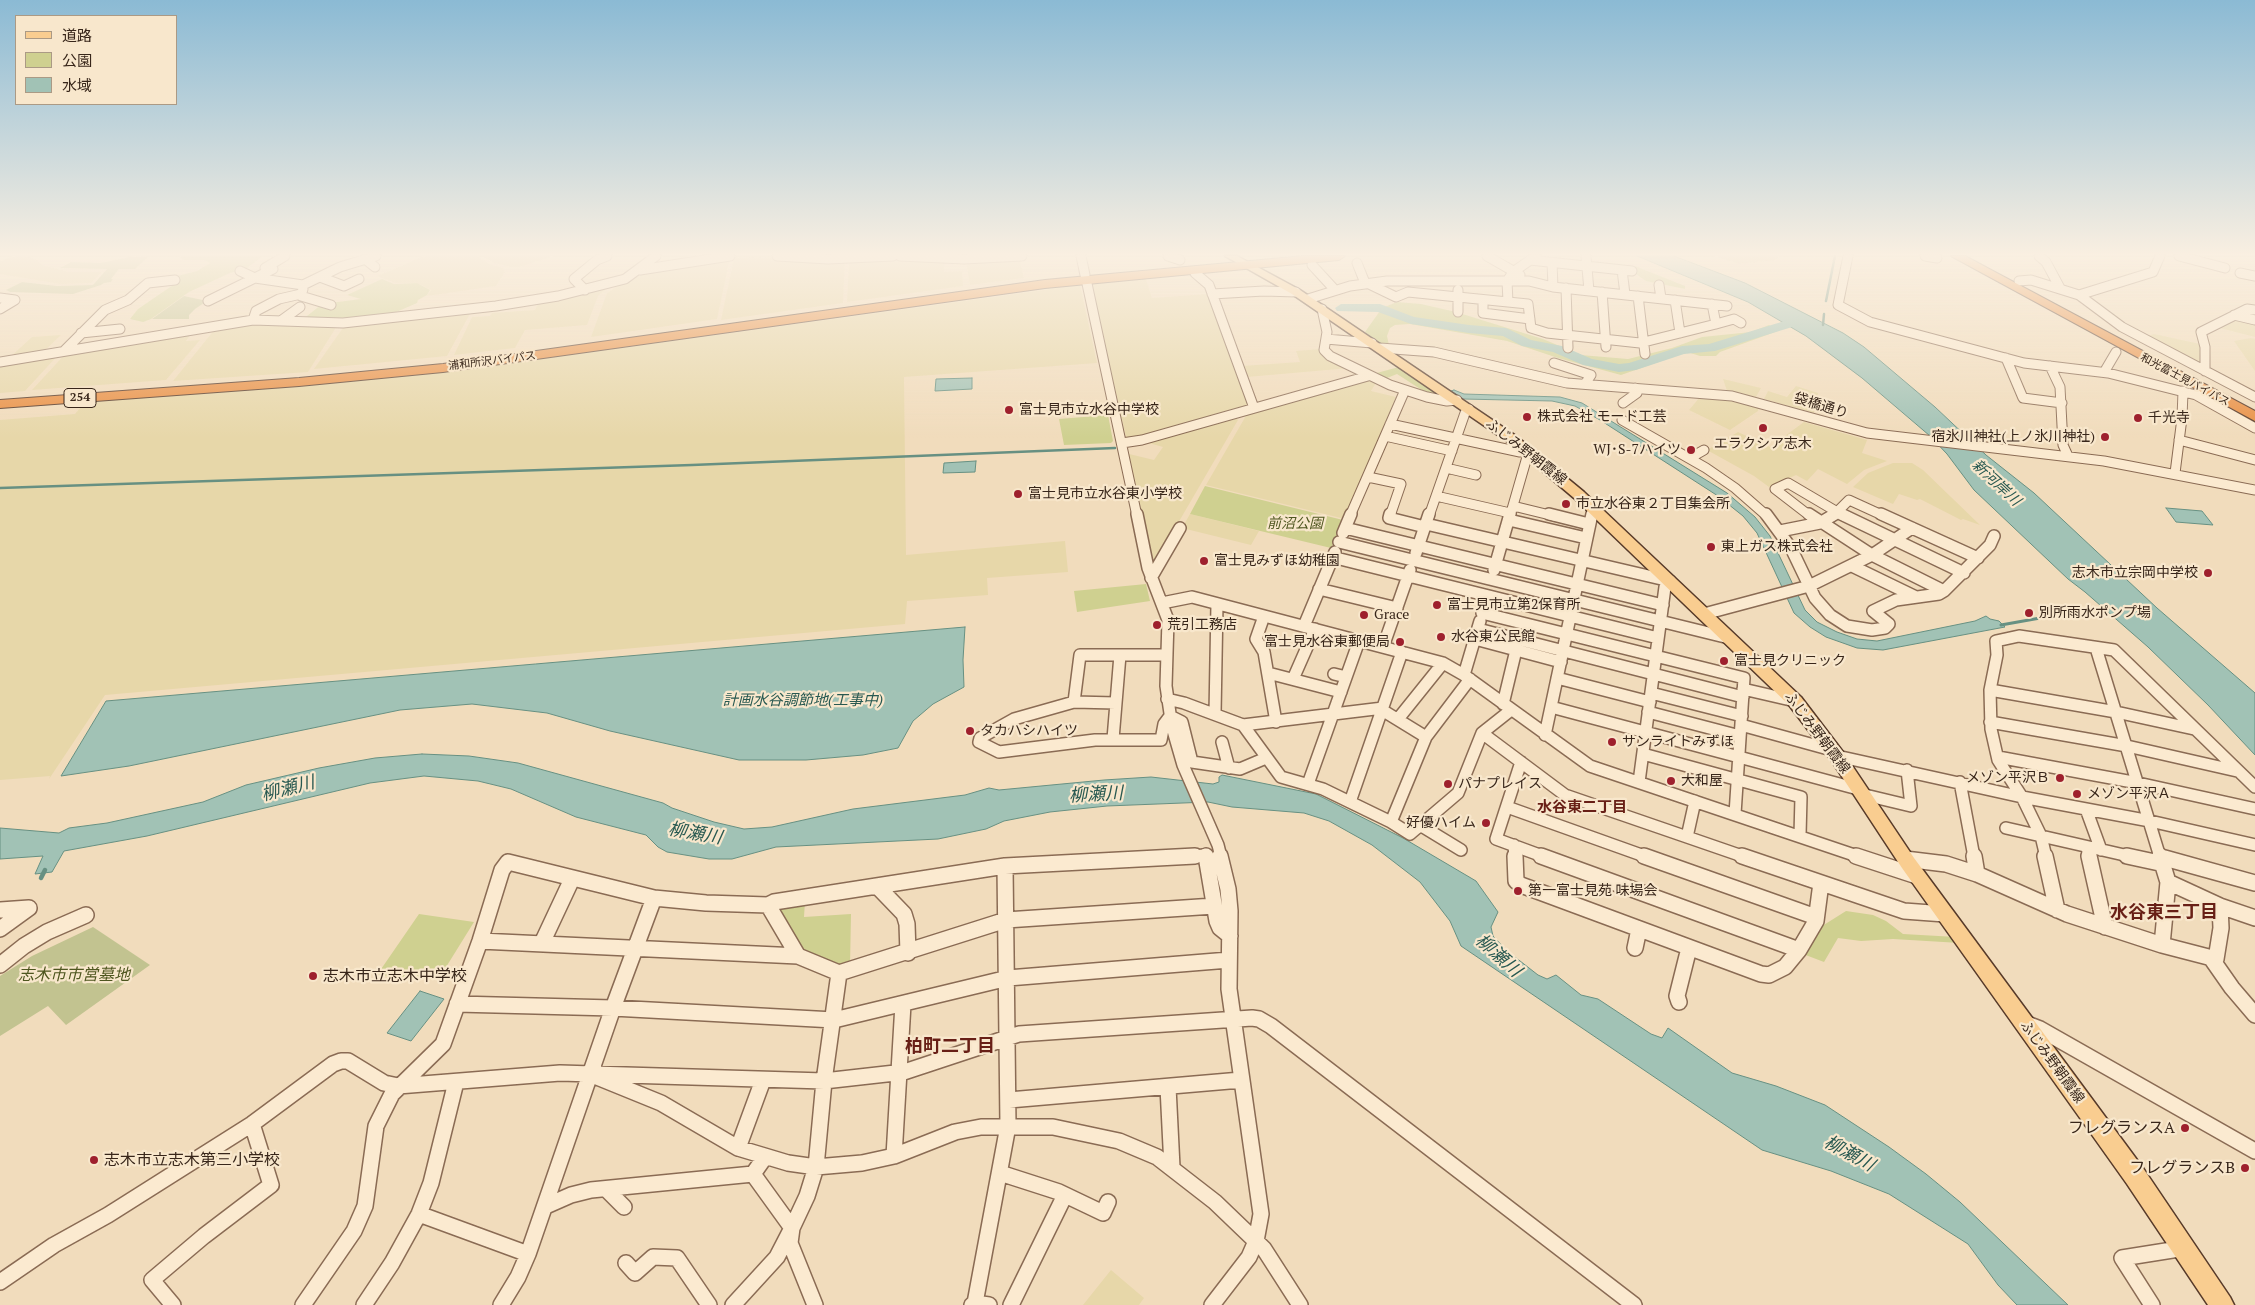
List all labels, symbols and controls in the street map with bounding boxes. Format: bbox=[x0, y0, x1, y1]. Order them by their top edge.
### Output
legend bbox=[15, 15, 178, 105]
text: 道路 bbox=[62, 25, 92, 45]
text: 公園 bbox=[62, 50, 92, 70]
text: 水域 bbox=[62, 75, 92, 95]
street label: 浦和所沢バイパス bbox=[448, 349, 536, 373]
street label: 和光富士見バイパス bbox=[2138, 351, 2232, 409]
road number: 254 bbox=[64, 388, 96, 408]
street label: 袋橋通り bbox=[1792, 390, 1850, 422]
place label: 富士見市立水谷中学校 bbox=[1019, 402, 1159, 418]
marker: 富士見市立水谷中学校 bbox=[1003, 404, 1015, 416]
place label: 株式会社 モード工芸 bbox=[1537, 409, 1666, 425]
place label: 千光寺 bbox=[2148, 410, 2190, 426]
marker: 株式会社 モード工芸 bbox=[1521, 411, 1533, 423]
marker: 千光寺 bbox=[2132, 412, 2144, 424]
street label: ふじみ野朝霞線 bbox=[1482, 415, 1570, 489]
marker: エラクシア志木 bbox=[1757, 422, 1769, 434]
place label: 宿氷川神社(上ノ氷川神社) bbox=[1931, 429, 2095, 445]
marker: 宿氷川神社(上ノ氷川神社) bbox=[2099, 431, 2111, 443]
place label: エラクシア志木 bbox=[1714, 436, 1812, 452]
place label: WJ･S-7ハイツ bbox=[1593, 442, 1681, 458]
marker: WJ･S-7ハイツ bbox=[1685, 444, 1697, 456]
water label: 新河岸川 bbox=[1968, 456, 2024, 510]
place label: 富士見市立水谷東小学校 bbox=[1028, 486, 1182, 502]
marker: 富士見市立水谷東小学校 bbox=[1012, 488, 1024, 500]
place label: 市立水谷東２丁目集会所 bbox=[1576, 496, 1730, 512]
marker: 市立水谷東２丁目集会所 bbox=[1560, 498, 1572, 510]
park label: 前沼公園 bbox=[1267, 516, 1323, 532]
place label: 東上ガス株式会社 bbox=[1721, 539, 1833, 555]
marker: 東上ガス株式会社 bbox=[1705, 541, 1717, 553]
place label: 富士見みずほ幼稚園 bbox=[1214, 553, 1340, 569]
marker: 富士見みずほ幼稚園 bbox=[1198, 555, 1210, 567]
place label: 志木市立宗岡中学校 bbox=[2072, 565, 2198, 581]
marker: 志木市立宗岡中学校 bbox=[2202, 567, 2214, 579]
place label: 富士見市立第2保育所 bbox=[1447, 597, 1580, 613]
marker: 富士見市立第2保育所 bbox=[1431, 599, 1443, 611]
place label: 別所雨水ポンプ場 bbox=[2039, 605, 2151, 621]
place label: Grace bbox=[1374, 607, 1409, 623]
marker: 別所雨水ポンプ場 bbox=[2023, 607, 2035, 619]
marker: Grace bbox=[1358, 609, 1370, 621]
place label: 荒引工務店 bbox=[1167, 617, 1237, 633]
marker: 荒引工務店 bbox=[1151, 619, 1163, 631]
place label: 水谷東公民館 bbox=[1451, 629, 1535, 645]
marker: 水谷東公民館 bbox=[1435, 631, 1447, 643]
place label: 富士見水谷東郵便局 bbox=[1264, 634, 1390, 650]
marker: 富士見水谷東郵便局 bbox=[1394, 636, 1406, 648]
place label: 富士見クリニック bbox=[1734, 653, 1846, 669]
marker: 富士見クリニック bbox=[1718, 655, 1730, 667]
street label: ふじみ野朝霞線 bbox=[1781, 689, 1853, 777]
water label: 計画水谷調節地(工事中) bbox=[723, 692, 883, 710]
place label: タカハシハイツ bbox=[980, 723, 1078, 739]
marker: タカハシハイツ bbox=[964, 725, 976, 737]
place label: サンライトみずほ bbox=[1622, 734, 1734, 750]
marker: サンライトみずほ bbox=[1606, 736, 1618, 748]
place label: メゾン平沢Ｂ bbox=[1966, 770, 2050, 786]
water label: 柳瀬川 bbox=[259, 772, 317, 806]
marker: メゾン平沢Ｂ bbox=[2054, 772, 2066, 784]
place label: 大和屋 bbox=[1681, 773, 1723, 789]
marker: 大和屋 bbox=[1665, 775, 1677, 787]
place label: パナプレイス bbox=[1458, 776, 1542, 792]
marker: パナプレイス bbox=[1442, 778, 1454, 790]
water label: 柳瀬川 bbox=[1068, 783, 1124, 807]
place label: メゾン平沢Ａ bbox=[2087, 786, 2171, 802]
marker: メゾン平沢Ａ bbox=[2071, 788, 2083, 800]
district label: 水谷東二丁目 bbox=[1537, 799, 1627, 817]
place label: 好優ハイム bbox=[1406, 815, 1476, 831]
marker: 好優ハイム bbox=[1480, 817, 1492, 829]
water label: 柳瀬川 bbox=[667, 819, 723, 849]
place label: 第一富士見苑 味場会 bbox=[1528, 883, 1657, 899]
marker: 第一富士見苑 味場会 bbox=[1512, 885, 1524, 897]
district label: 水谷東三丁目 bbox=[2110, 902, 2218, 924]
water label: 柳瀬川 bbox=[1471, 930, 1525, 982]
park label: 志木市市営墓地 bbox=[18, 965, 130, 985]
place label: 志木市立志木中学校 bbox=[323, 966, 467, 986]
marker: 志木市立志木中学校 bbox=[307, 970, 319, 982]
street label: ふじみ野朝霞線 bbox=[2016, 1017, 2088, 1107]
district label: 柏町二丁目 bbox=[905, 1036, 995, 1058]
place label: フレグランスA bbox=[2068, 1118, 2175, 1138]
marker: フレグランスA bbox=[2179, 1122, 2191, 1134]
water label: 柳瀬川 bbox=[1820, 1131, 1878, 1177]
place label: 志木市立志木第三小学校 bbox=[104, 1150, 280, 1170]
marker: 志木市立志木第三小学校 bbox=[88, 1154, 100, 1166]
place label: フレグランスB bbox=[2129, 1158, 2235, 1178]
marker: フレグランスB bbox=[2239, 1162, 2251, 1174]

